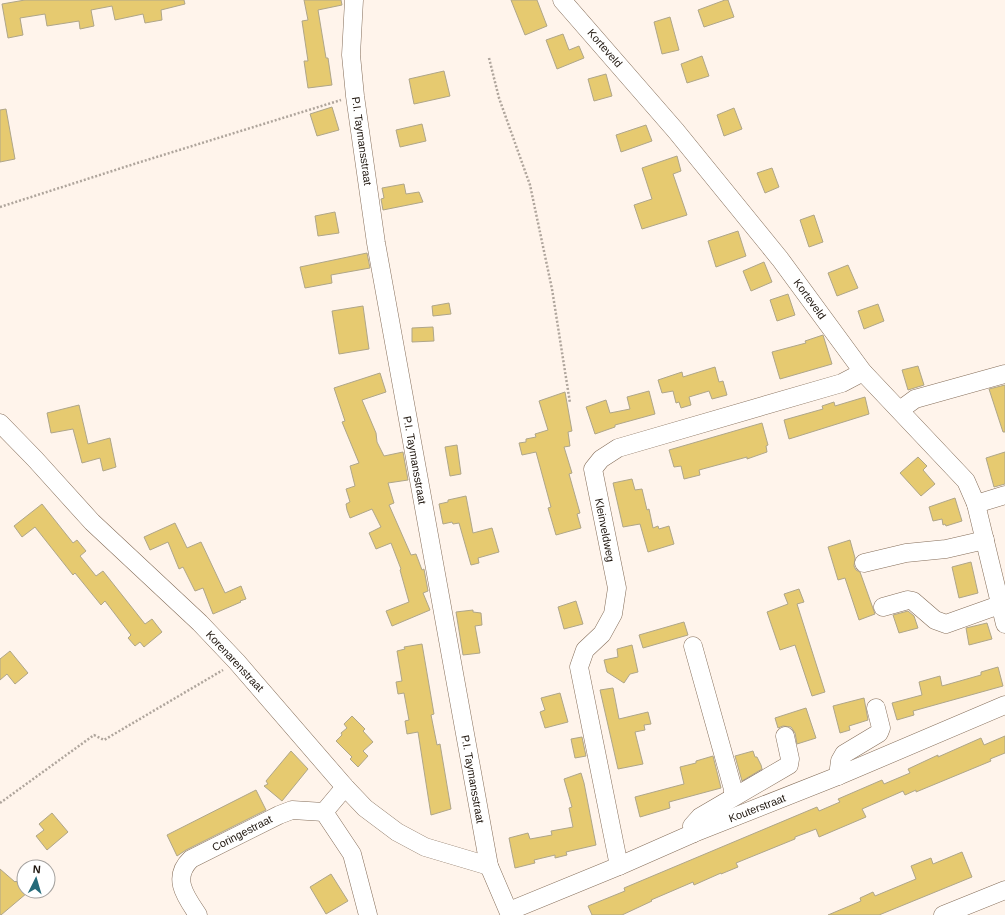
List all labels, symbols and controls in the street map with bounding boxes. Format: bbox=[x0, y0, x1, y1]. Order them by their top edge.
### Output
street label: Korteveld bbox=[585, 27, 625, 69]
street label: P.I. Taymansstraat bbox=[350, 96, 374, 186]
street label: Korteveld bbox=[791, 277, 829, 321]
street label: P.I. Taymansstraat bbox=[401, 415, 429, 505]
street label: Kleinveldweg bbox=[593, 497, 617, 563]
street label: Korenarenstraat bbox=[204, 628, 266, 694]
street label: P.I. Taymansstraat bbox=[459, 734, 487, 824]
street label: Kouterstraat bbox=[727, 792, 787, 824]
street label: Coringestraat bbox=[210, 813, 274, 853]
north arrow bbox=[16, 859, 56, 899]
text: N bbox=[32, 863, 41, 875]

